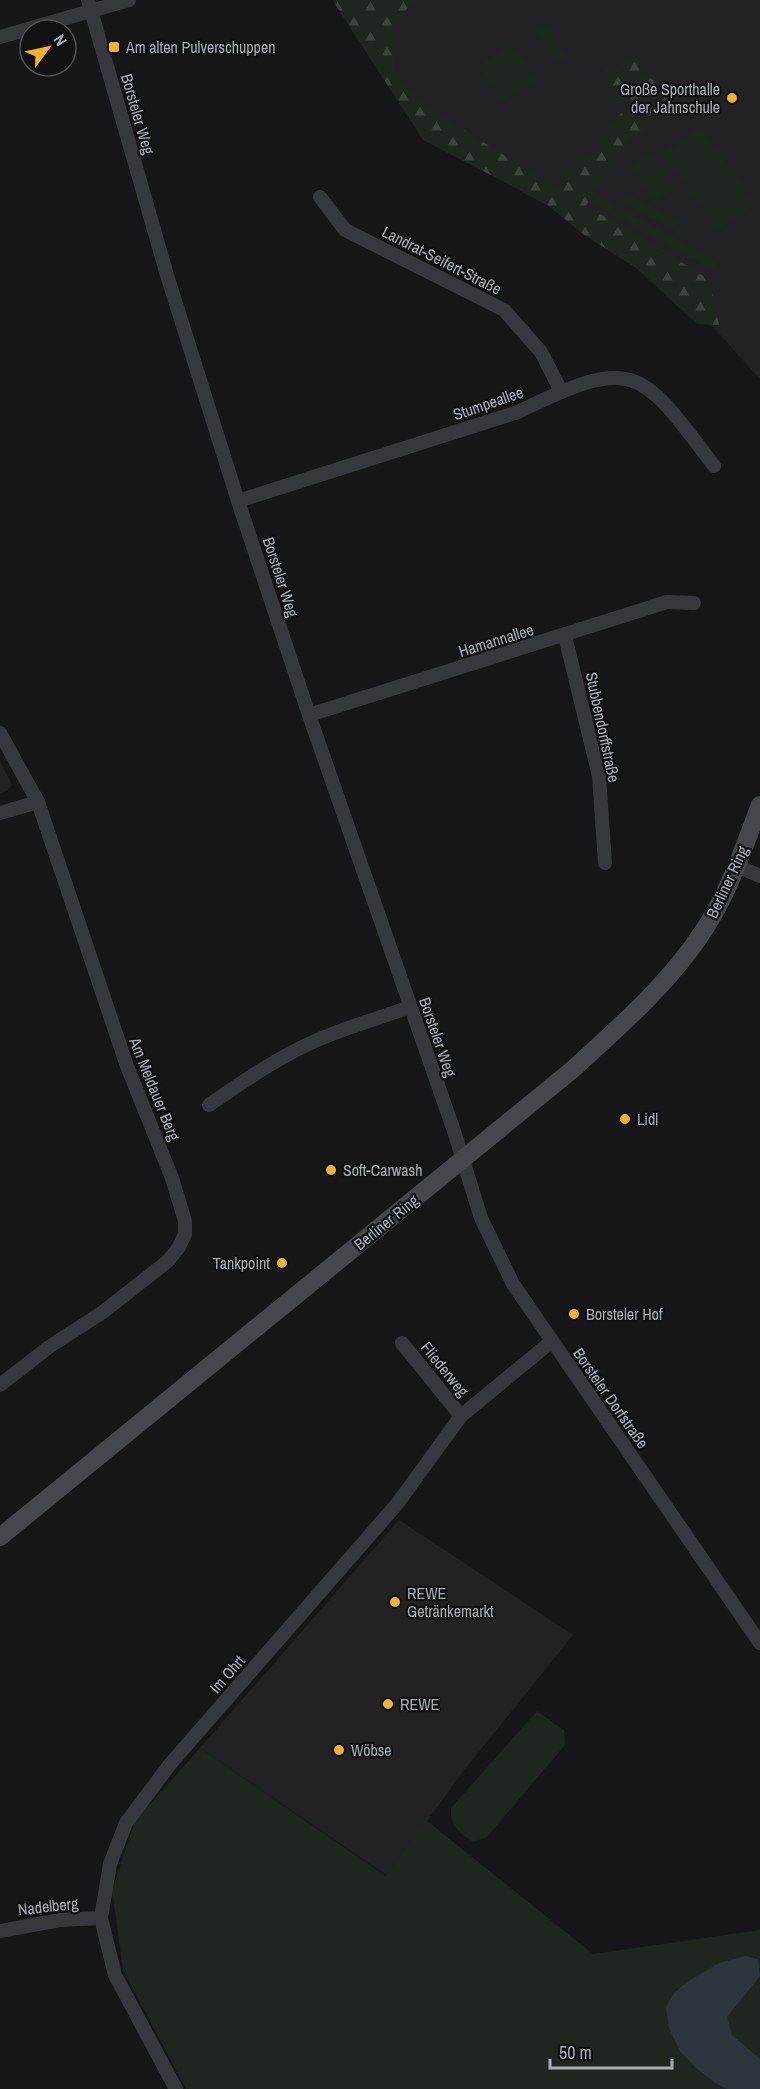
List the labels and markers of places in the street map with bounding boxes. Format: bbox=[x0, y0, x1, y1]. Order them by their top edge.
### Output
place label: Am alten Pulverschuppen bbox=[125, 36, 276, 58]
marker: Am alten Pulverschuppen bbox=[107, 40, 121, 54]
place label: Große Sporthalle der Jahnschule bbox=[620, 78, 720, 118]
marker: Große Sporthalle der Jahnschule bbox=[725, 91, 739, 105]
place label: Lidl bbox=[637, 1108, 658, 1130]
marker: Lidl bbox=[618, 1112, 632, 1126]
place label: Soft-Carwash bbox=[343, 1159, 422, 1181]
marker: Soft-Carwash bbox=[324, 1163, 338, 1177]
place label: Tankpoint bbox=[213, 1252, 270, 1274]
marker: Tankpoint bbox=[275, 1256, 289, 1270]
place label: Borsteler Hof bbox=[586, 1303, 663, 1325]
marker: Borsteler Hof bbox=[567, 1307, 581, 1321]
place label: REWE Getränkemarkt bbox=[407, 1582, 494, 1622]
marker: REWE Getränkemarkt bbox=[388, 1595, 402, 1609]
place label: REWE bbox=[400, 1693, 439, 1715]
marker: REWE bbox=[381, 1697, 395, 1711]
place label: Wöbse bbox=[351, 1739, 392, 1761]
marker: Wöbse bbox=[332, 1743, 346, 1757]

